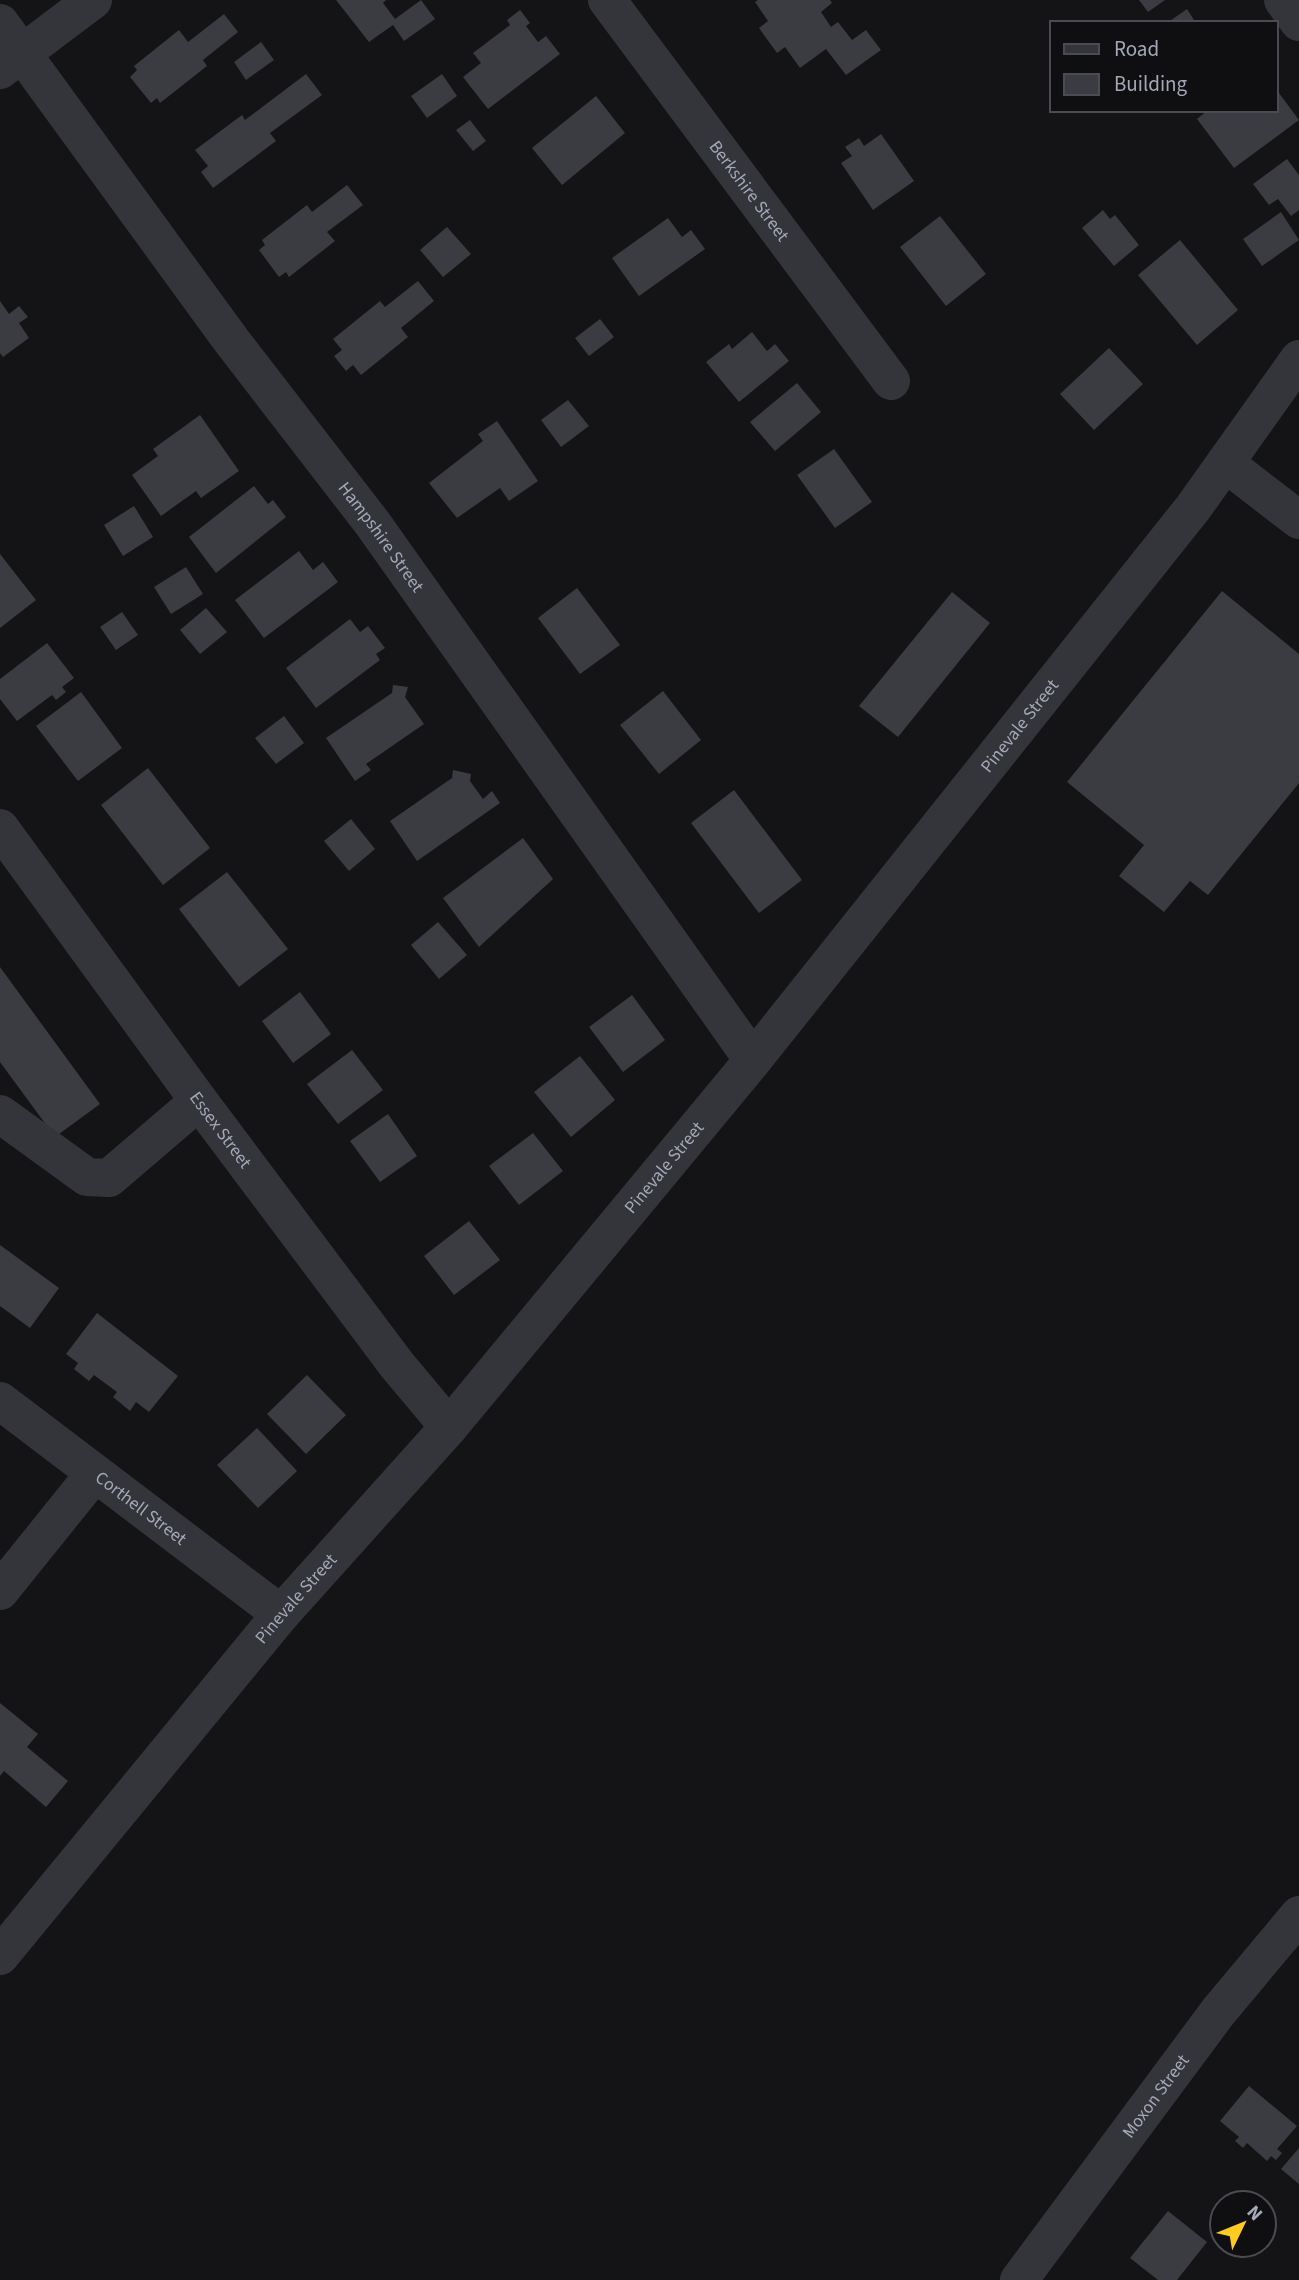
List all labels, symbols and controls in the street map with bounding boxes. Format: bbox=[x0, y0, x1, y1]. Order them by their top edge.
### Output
legend bbox=[1050, 21, 1278, 112]
text: Road bbox=[1114, 34, 1159, 64]
text: Building bbox=[1114, 69, 1188, 99]
street label: Berkshire Street bbox=[703, 135, 795, 247]
street label: Hampshire Street bbox=[332, 477, 430, 598]
street label: Pinevale Street bbox=[975, 674, 1065, 778]
street label: Essex Street bbox=[183, 1087, 257, 1174]
street label: Pinevale Street bbox=[619, 1116, 710, 1219]
street label: Corthell Street bbox=[90, 1465, 192, 1551]
street label: Pinevale Street bbox=[249, 1548, 343, 1649]
street label: Moxon Street bbox=[1116, 2049, 1195, 2143]
north arrow bbox=[1208, 2189, 1278, 2259]
text: N bbox=[1240, 2200, 1269, 2227]

